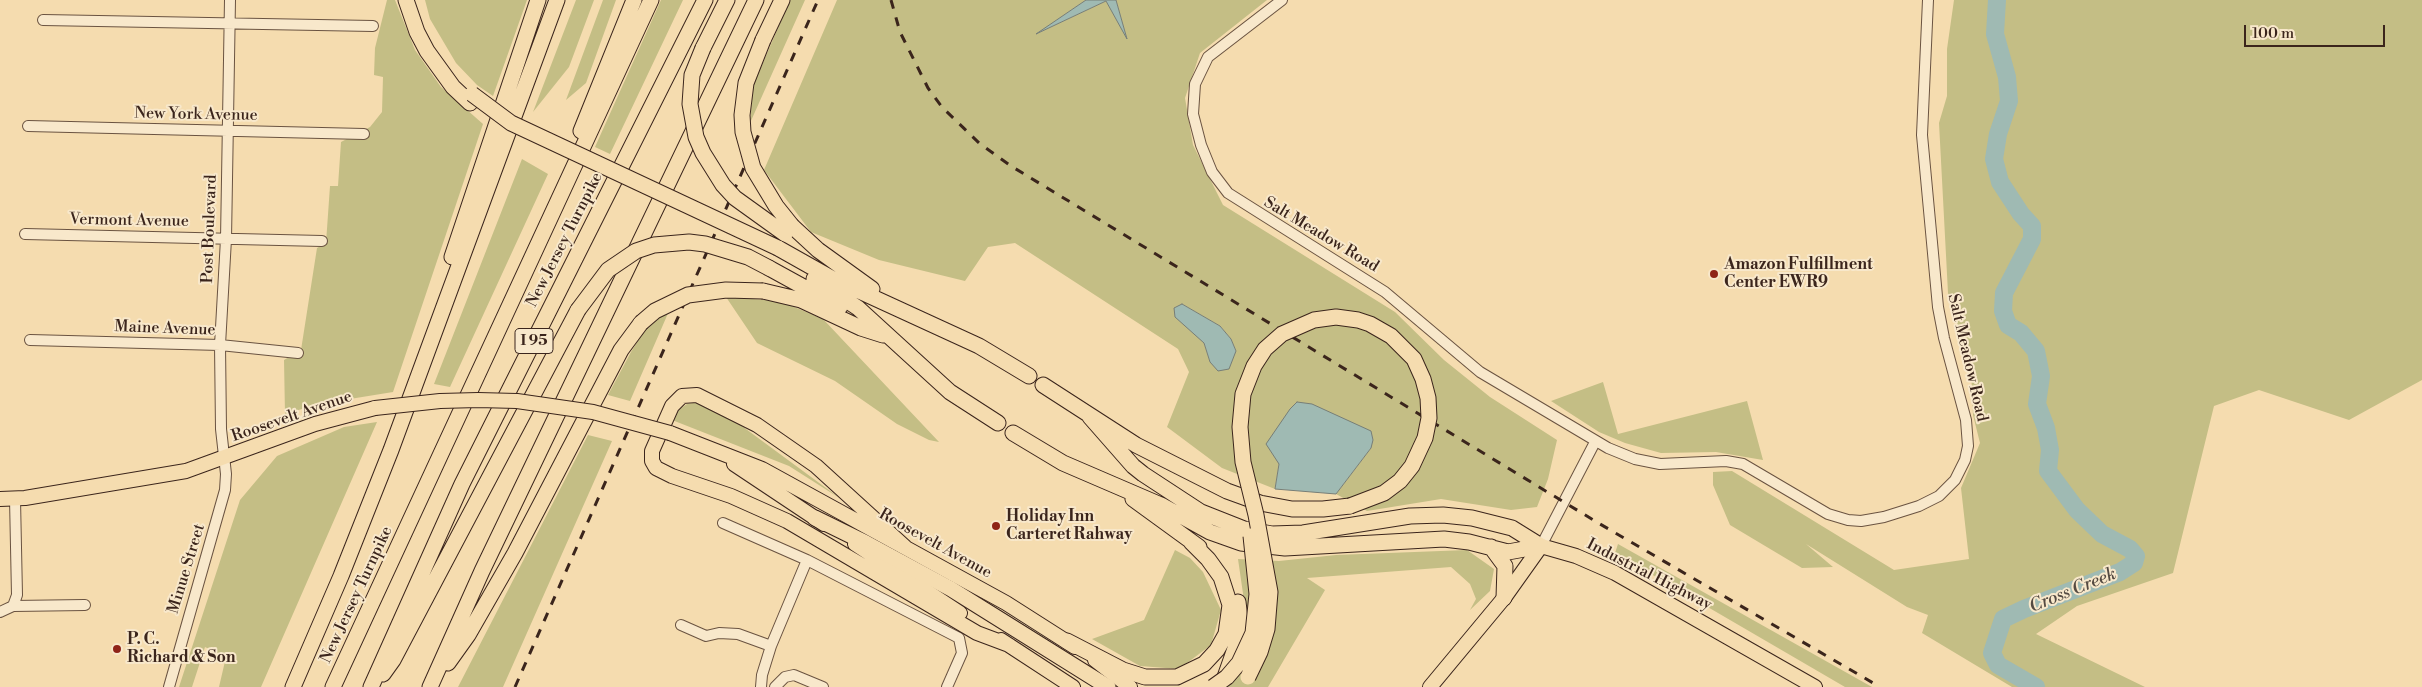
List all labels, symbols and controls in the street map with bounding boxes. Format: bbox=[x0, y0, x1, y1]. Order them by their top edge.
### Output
scale bar bbox=[2247, 15, 2388, 47]
text: 100 m bbox=[2252, 24, 2294, 43]
street label: New York Avenue bbox=[134, 104, 258, 126]
street label: New Jersey Turnpike bbox=[523, 169, 607, 311]
street label: Post Boulevard bbox=[199, 174, 221, 284]
street label: Salt Meadow Road bbox=[1260, 193, 1382, 277]
street label: Vermont Avenue bbox=[69, 210, 189, 232]
place label: Amazon Fulfillment Center EWR9 bbox=[1724, 255, 1873, 293]
marker: Amazon Fulfillment Center EWR9 bbox=[1708, 268, 1720, 280]
street label: Salt Meadow Road bbox=[1943, 292, 1991, 424]
street label: Maine Avenue bbox=[114, 318, 216, 340]
road number: I 95 bbox=[515, 328, 553, 354]
street label: Roosevelt Avenue bbox=[229, 387, 355, 447]
street label: Roosevelt Avenue bbox=[875, 505, 995, 583]
place label: Holiday Inn Carteret Rahway bbox=[1006, 507, 1132, 545]
marker: Holiday Inn Carteret Rahway bbox=[990, 520, 1002, 532]
street label: Minue Street bbox=[164, 522, 210, 616]
street label: New Jersey Turnpike bbox=[317, 524, 397, 666]
street label: Industrial Highway bbox=[1583, 535, 1715, 615]
water label: Cross Creek bbox=[2026, 564, 2120, 618]
place label: P. C. Richard & Son bbox=[127, 630, 236, 668]
marker: P. C. Richard & Son bbox=[111, 643, 123, 655]

